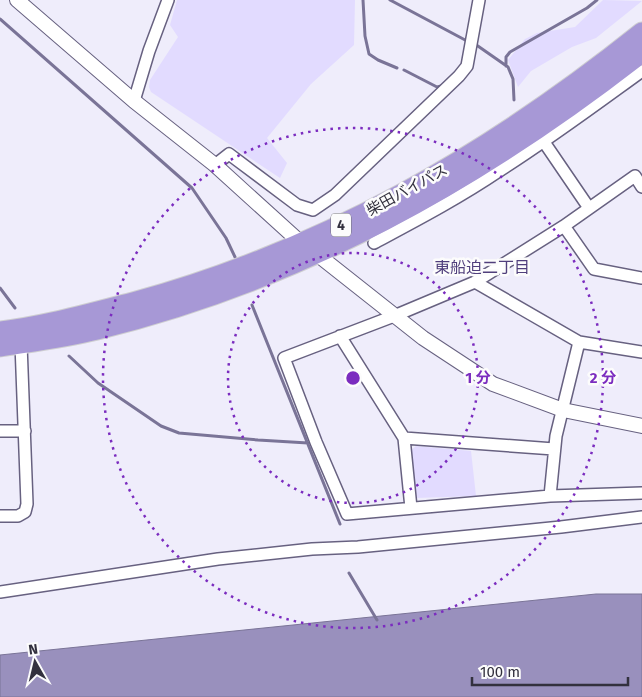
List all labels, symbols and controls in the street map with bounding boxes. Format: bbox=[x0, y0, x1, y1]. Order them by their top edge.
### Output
street label: 柴田バイパス bbox=[363, 160, 451, 220]
road number: 4 bbox=[331, 214, 351, 236]
district label: 東船迫二丁目 bbox=[434, 258, 530, 277]
centre of rings bbox=[344, 369, 362, 387]
text: 1 分 bbox=[465, 369, 491, 387]
text: 2 分 bbox=[590, 369, 616, 387]
north arrow bbox=[10, 637, 60, 687]
text: N bbox=[27, 641, 39, 659]
scale bar bbox=[472, 654, 628, 686]
text: 100 m bbox=[480, 663, 520, 681]

